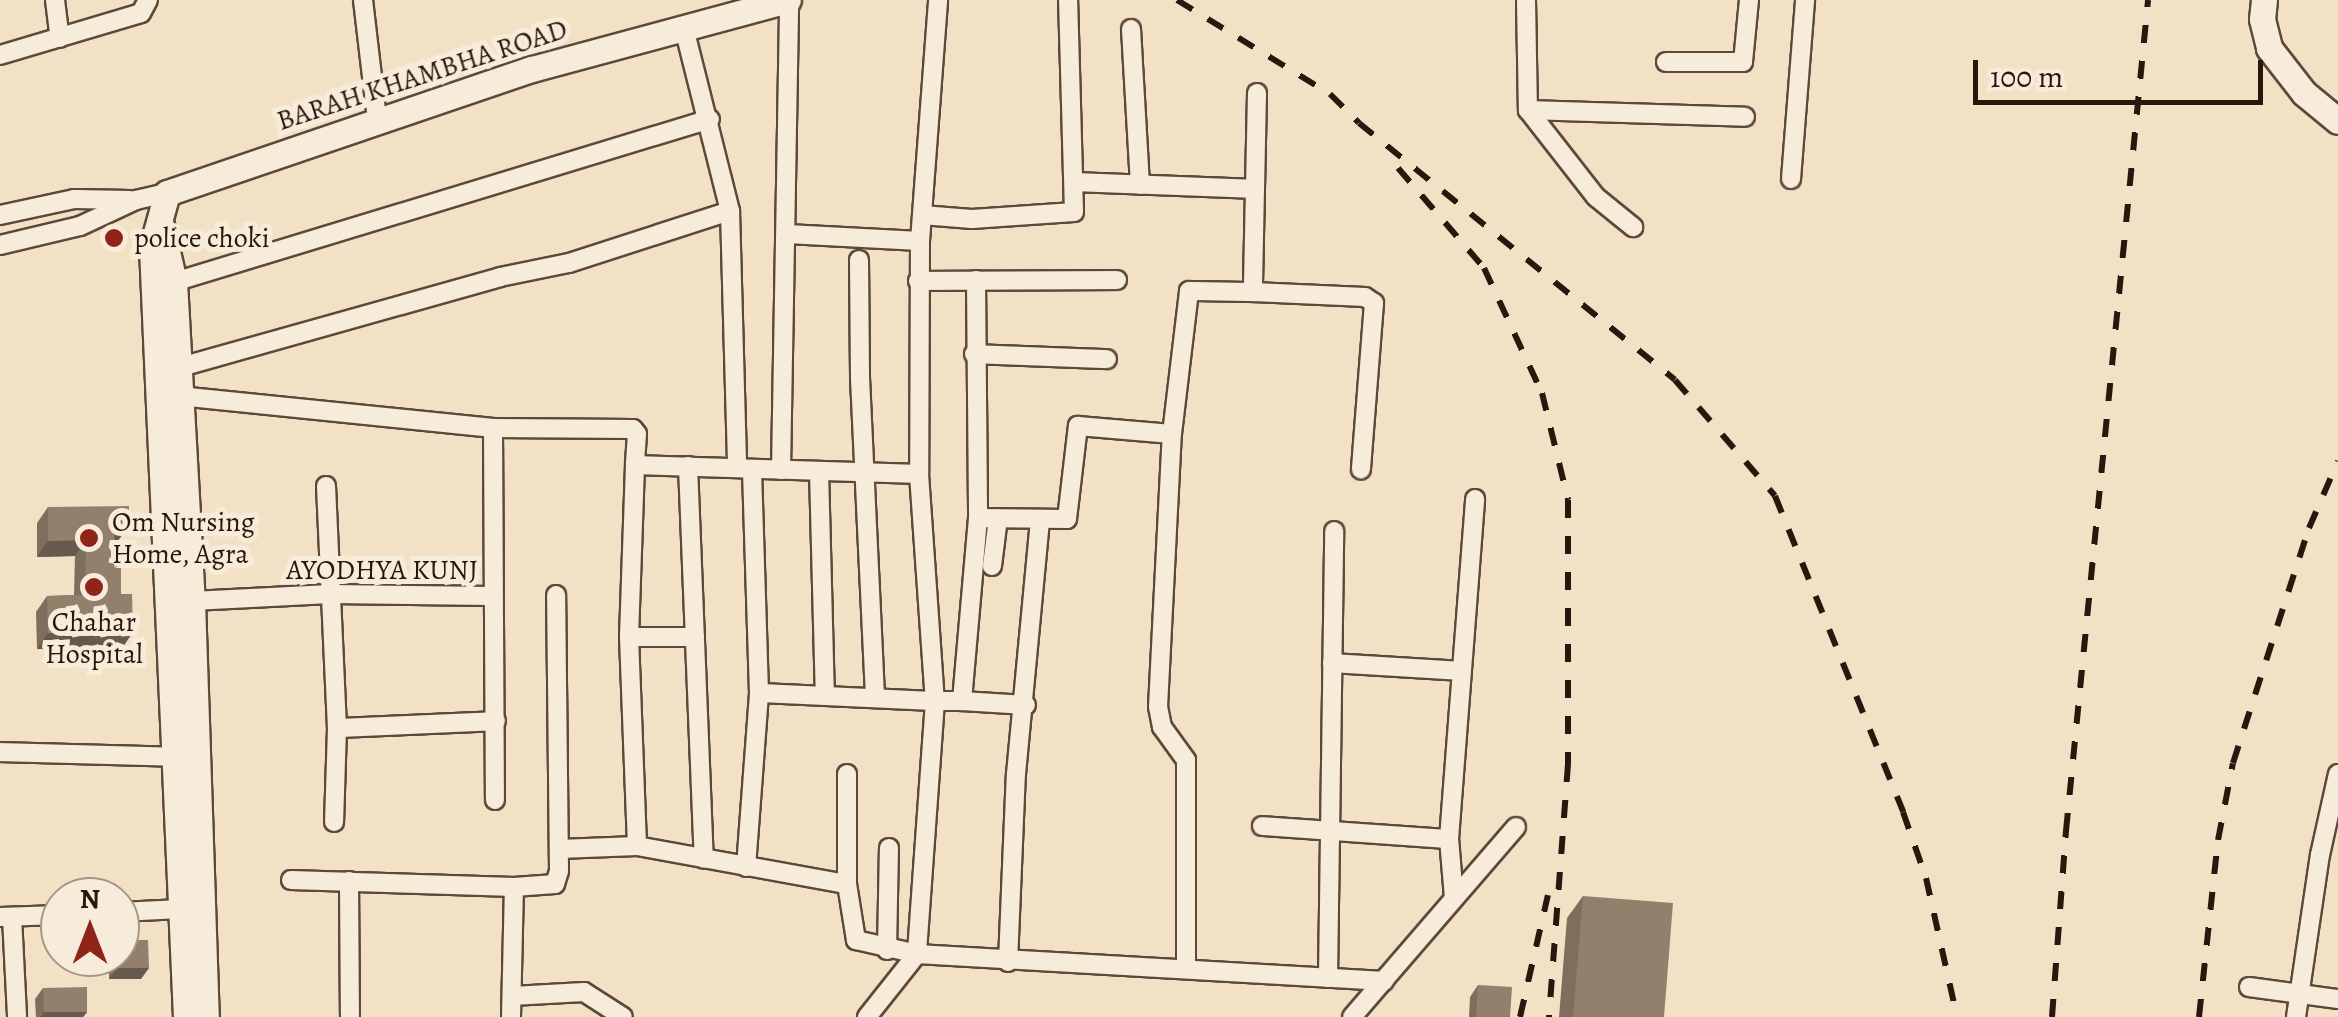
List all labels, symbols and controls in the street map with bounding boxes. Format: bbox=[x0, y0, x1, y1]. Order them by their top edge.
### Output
street label: BARAH KHAMBHA ROAD bbox=[273, 12, 571, 138]
scale bar bbox=[1978, 40, 2268, 102]
text: 100 m bbox=[1990, 57, 2063, 97]
place label: police choki bbox=[134, 221, 270, 255]
marker: police choki bbox=[103, 227, 125, 249]
place label: Om Nursing Home, Agra bbox=[112, 505, 255, 571]
marker: Om Nursing Home, Agra bbox=[76, 525, 102, 551]
street label: AYODHYA KUNJ bbox=[286, 553, 478, 587]
marker: Chahar Hospital bbox=[81, 574, 107, 600]
place label: Chahar Hospital bbox=[45, 605, 143, 671]
north arrow bbox=[40, 877, 140, 977]
text: N bbox=[80, 880, 100, 918]

